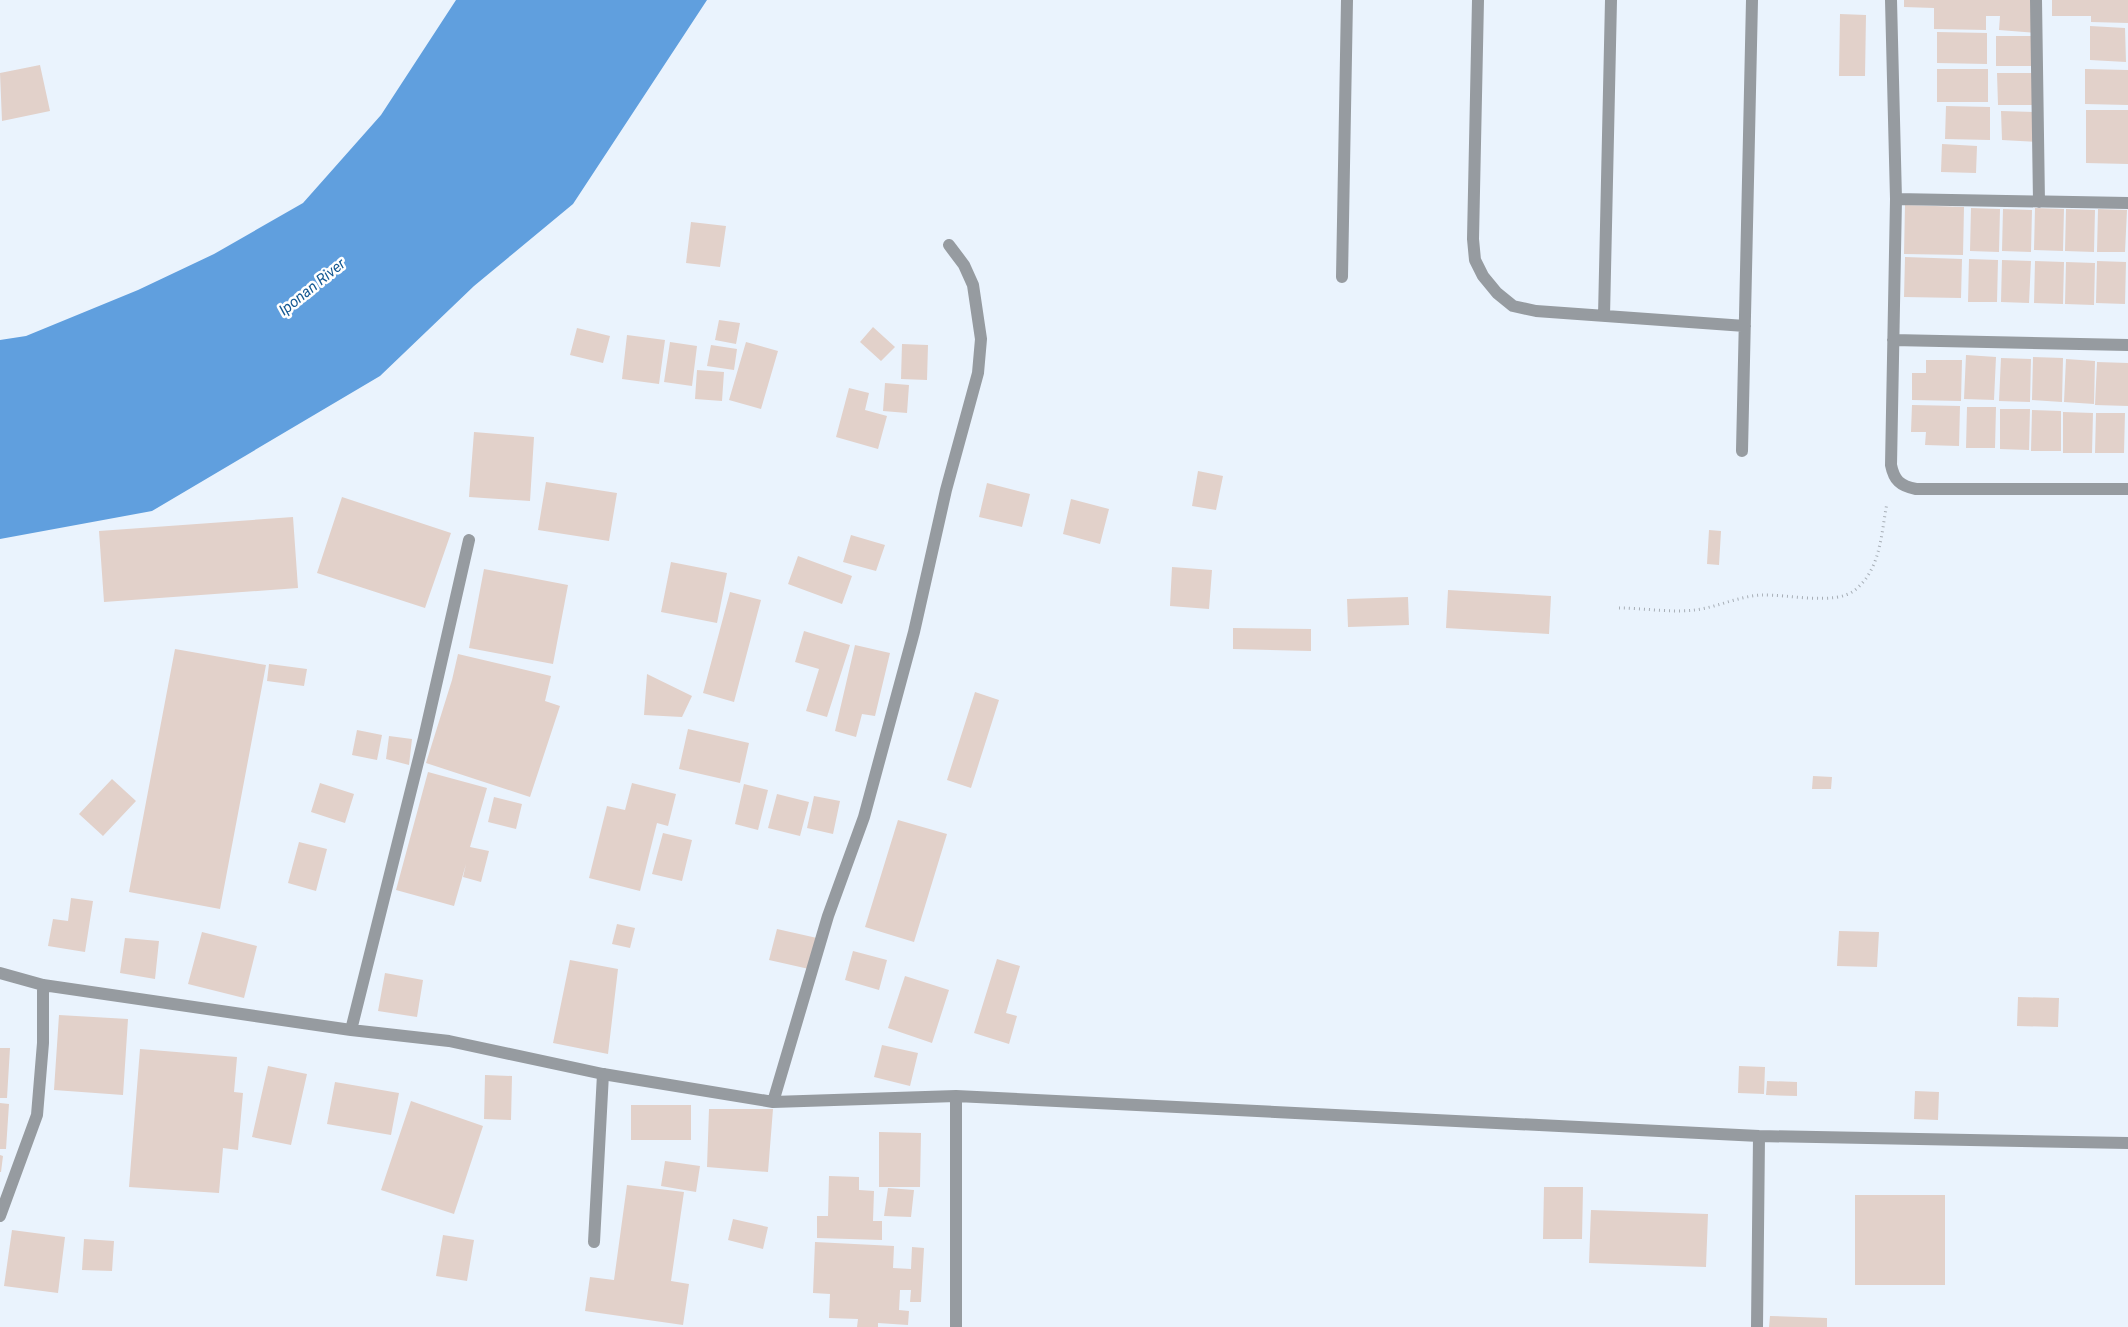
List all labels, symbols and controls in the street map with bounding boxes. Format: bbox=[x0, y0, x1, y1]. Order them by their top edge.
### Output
water label: Iponan River bbox=[275, 254, 350, 319]

